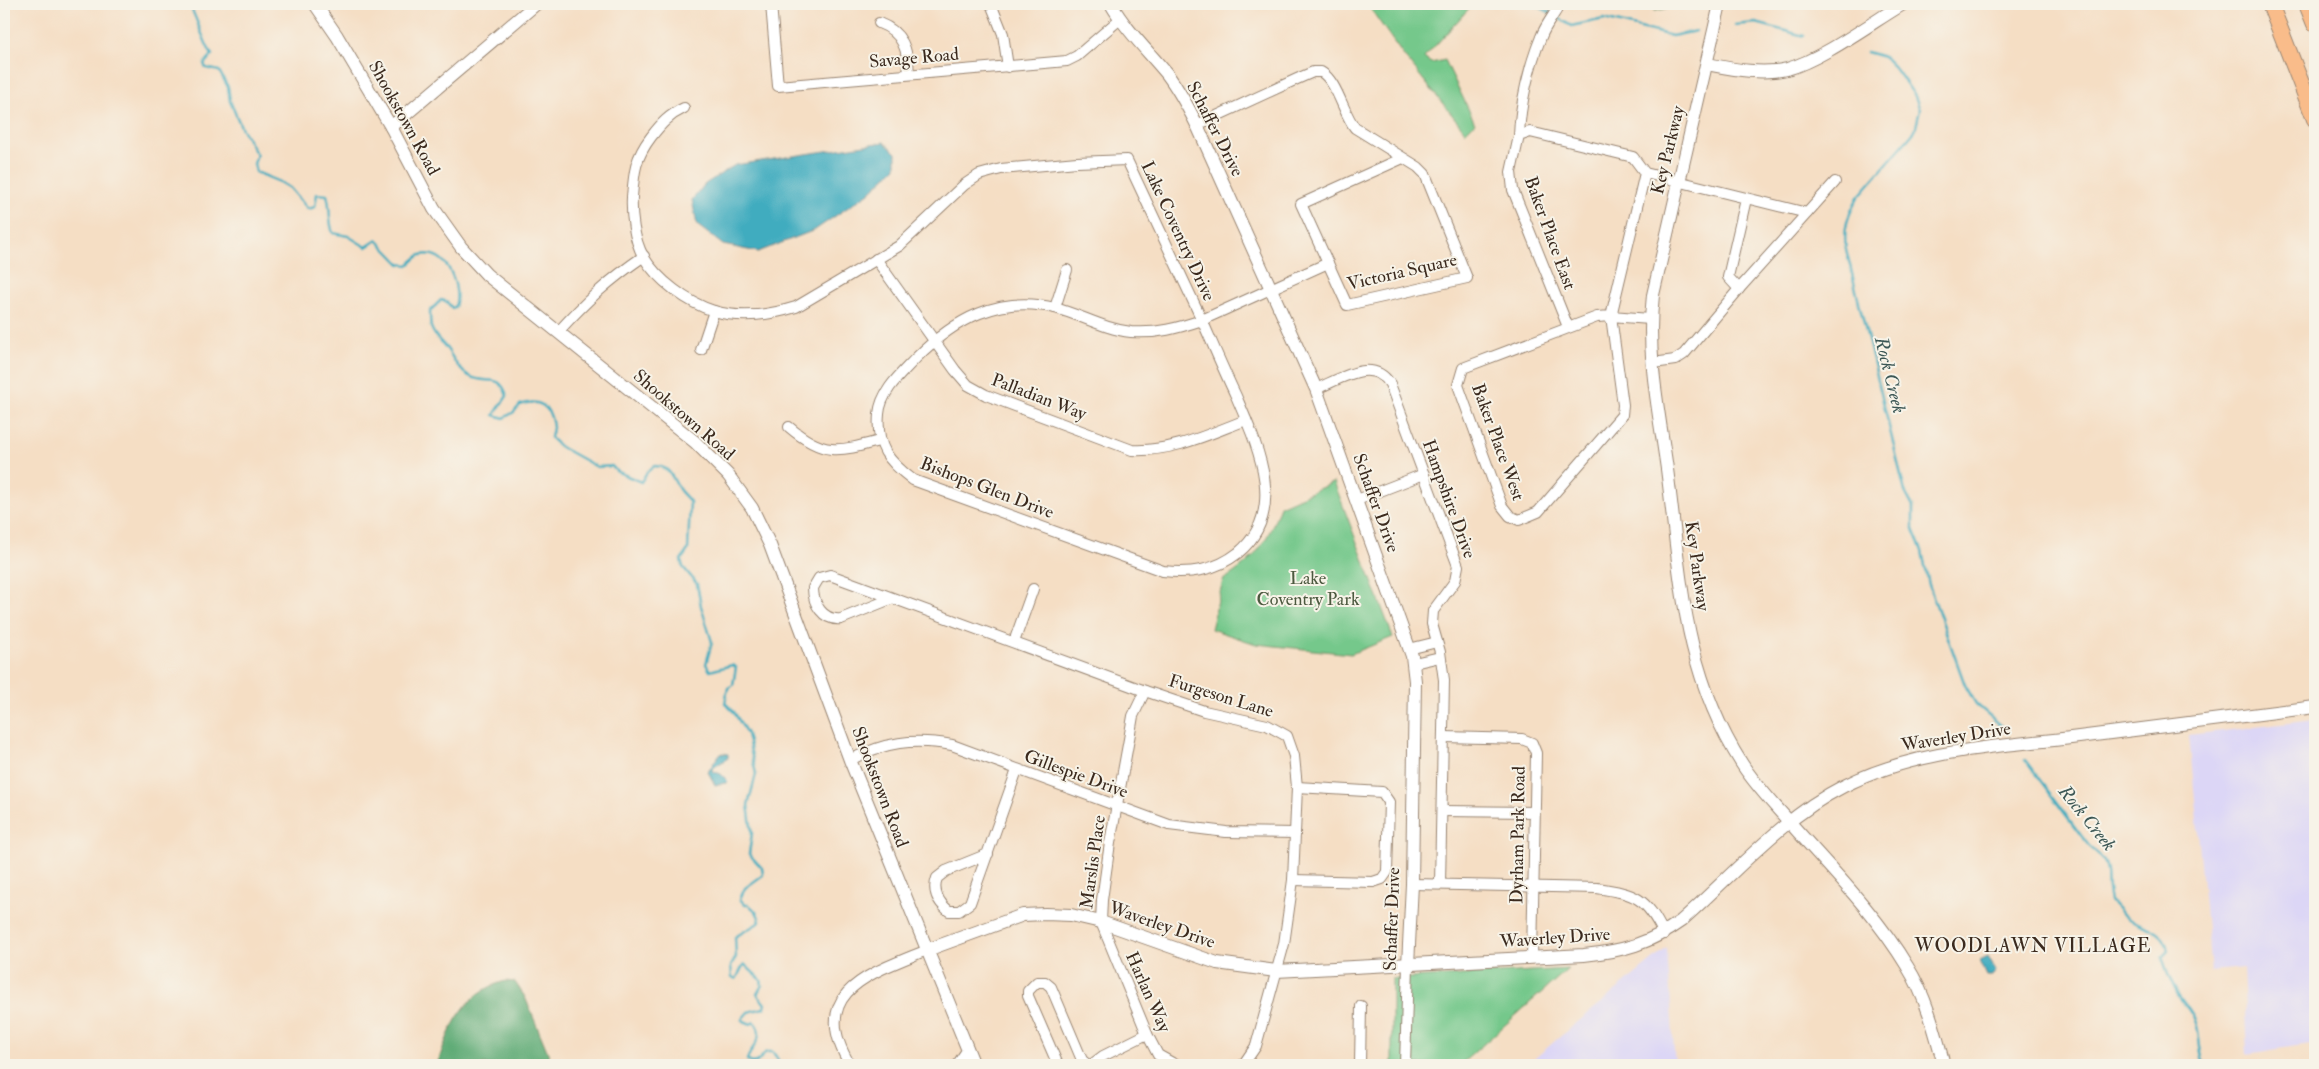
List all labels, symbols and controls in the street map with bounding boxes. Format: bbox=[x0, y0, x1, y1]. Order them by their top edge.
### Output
street label: Savage Road bbox=[868, 43, 960, 73]
street label: Shookstown Road bbox=[363, 57, 445, 179]
street label: Schaffer Drive bbox=[1181, 78, 1249, 181]
street label: Key Parkway bbox=[1646, 102, 1690, 197]
street label: Lake Coventry Drive bbox=[1136, 157, 1221, 305]
street label: Baker Place East bbox=[1519, 173, 1581, 293]
street label: Victoria Square bbox=[1345, 248, 1460, 296]
water label: Rock Creek bbox=[1869, 333, 1911, 416]
street label: Shookstown Road bbox=[628, 365, 740, 466]
street label: Palladian Way bbox=[988, 368, 1091, 426]
street label: Baker Place West bbox=[1466, 380, 1530, 504]
street label: Hampshire Drive bbox=[1417, 436, 1481, 562]
street label: Schaffer Drive bbox=[1347, 450, 1405, 556]
street label: Bishops Glen Drive bbox=[917, 452, 1057, 524]
street label: Key Parkway bbox=[1679, 520, 1715, 613]
park label: Lake Coventry Park bbox=[1256, 567, 1360, 611]
street label: Furgeson Lane bbox=[1166, 669, 1277, 723]
street label: Waverley Drive bbox=[1899, 717, 2013, 757]
street label: Shookstown Road bbox=[846, 723, 914, 851]
street label: Gillespie Drive bbox=[1021, 745, 1132, 804]
street label: Dyrham Park Road bbox=[1505, 766, 1531, 904]
water label: Rock Creek bbox=[2052, 779, 2121, 856]
street label: Marslis Place bbox=[1075, 813, 1111, 910]
street label: Schaffer Drive bbox=[1379, 866, 1405, 971]
street label: Waverley Drive bbox=[1105, 896, 1218, 954]
street label: Waverley Drive bbox=[1498, 923, 1611, 953]
district label: WOODLAWN VILLAGE bbox=[1914, 934, 2151, 958]
street label: Harlan Way bbox=[1120, 948, 1176, 1037]

